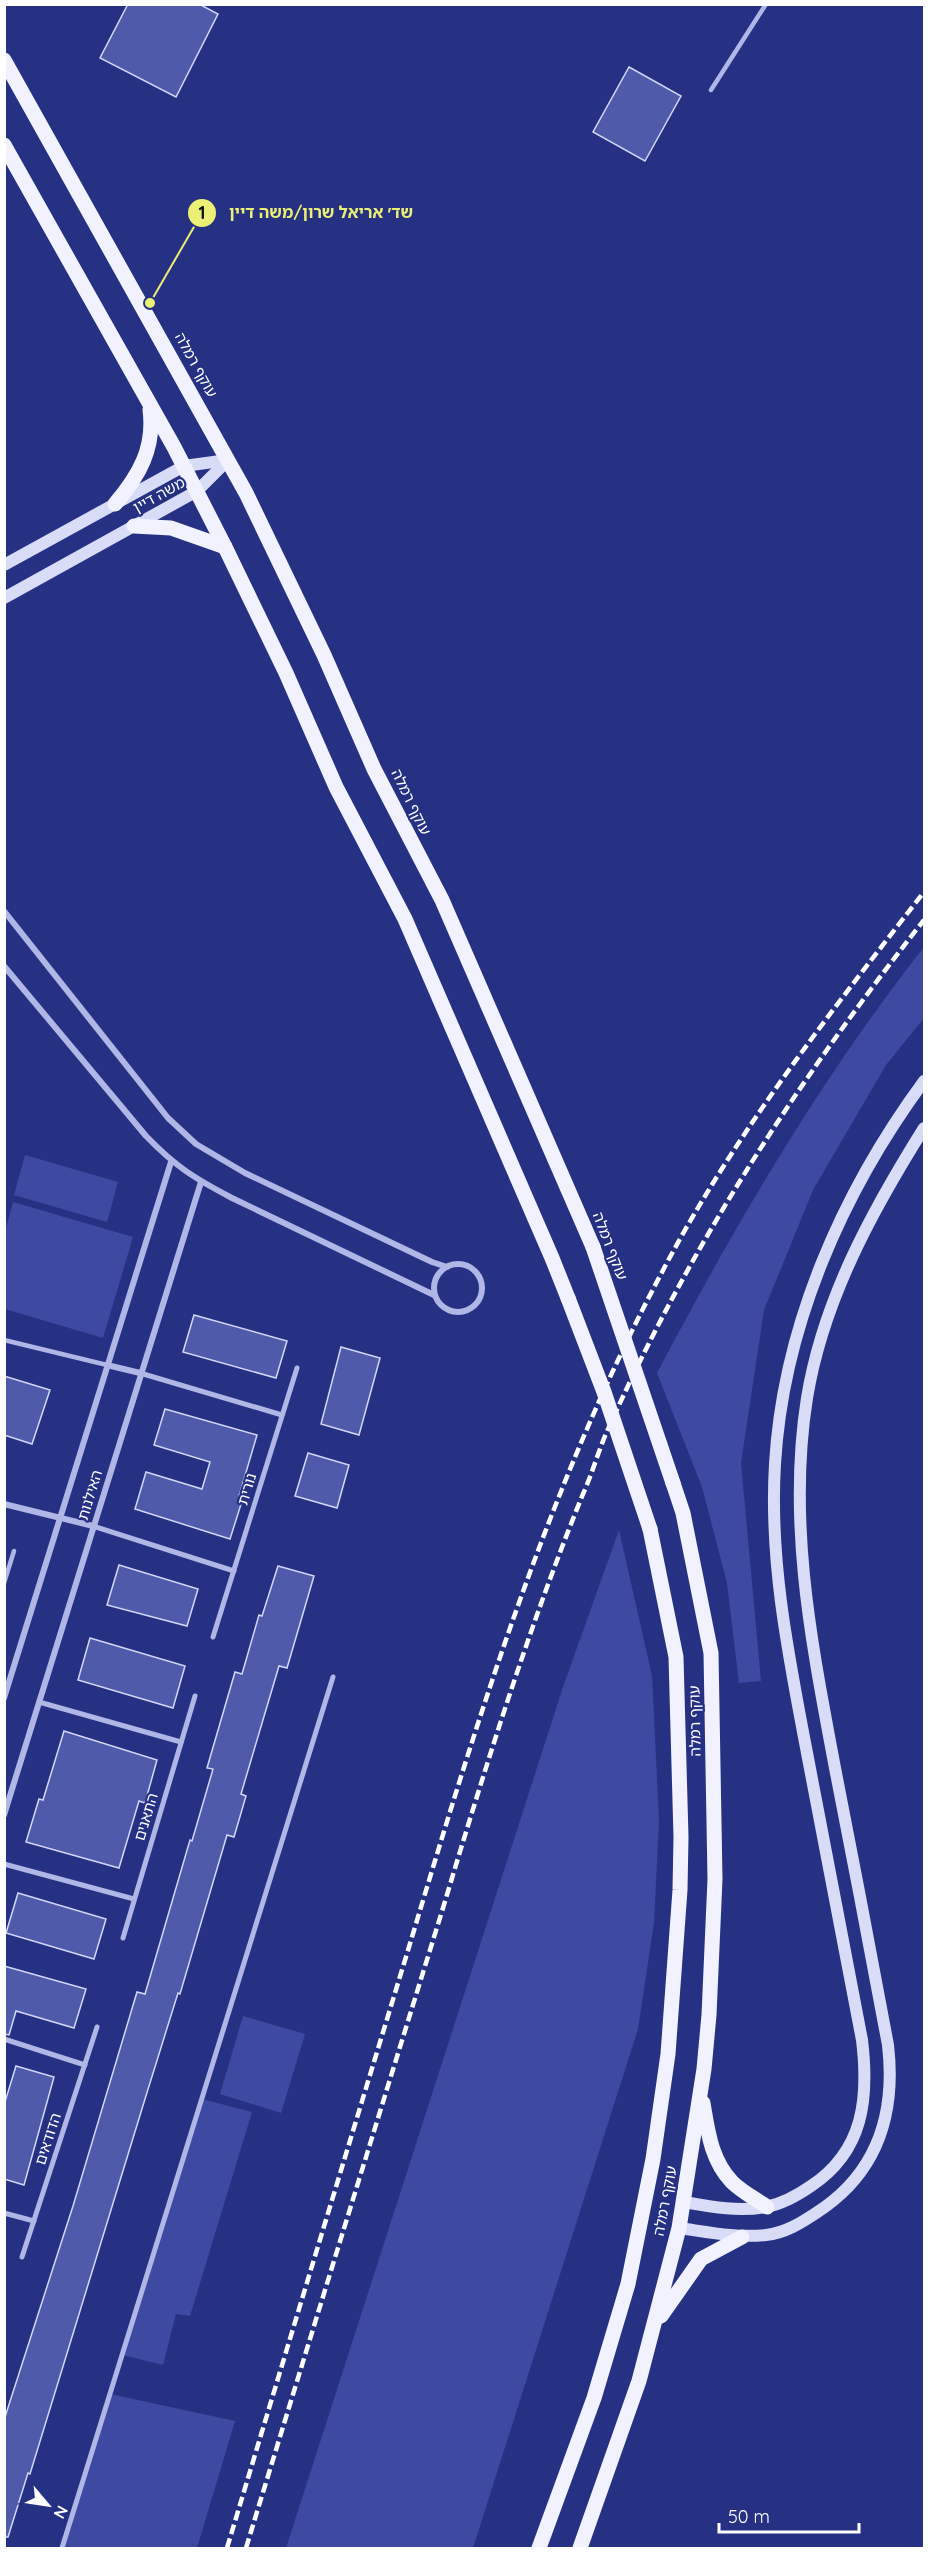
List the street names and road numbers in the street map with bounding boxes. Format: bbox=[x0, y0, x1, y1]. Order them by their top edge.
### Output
street label: עוקף רמלה bbox=[171, 329, 222, 401]
street label: משה דיין bbox=[130, 473, 188, 517]
street label: עוקף רמלה bbox=[387, 766, 436, 838]
street label: עוקף רמלה bbox=[589, 1209, 632, 1283]
street label: האילנות bbox=[73, 1468, 106, 1522]
street label: נורית bbox=[233, 1471, 260, 1507]
street label: עוקף רמלה bbox=[684, 1685, 705, 1757]
street label: התאנים bbox=[129, 1791, 162, 1843]
street label: הדודאים bbox=[30, 2110, 65, 2167]
street label: עוקף רמלה bbox=[648, 2164, 681, 2238]

